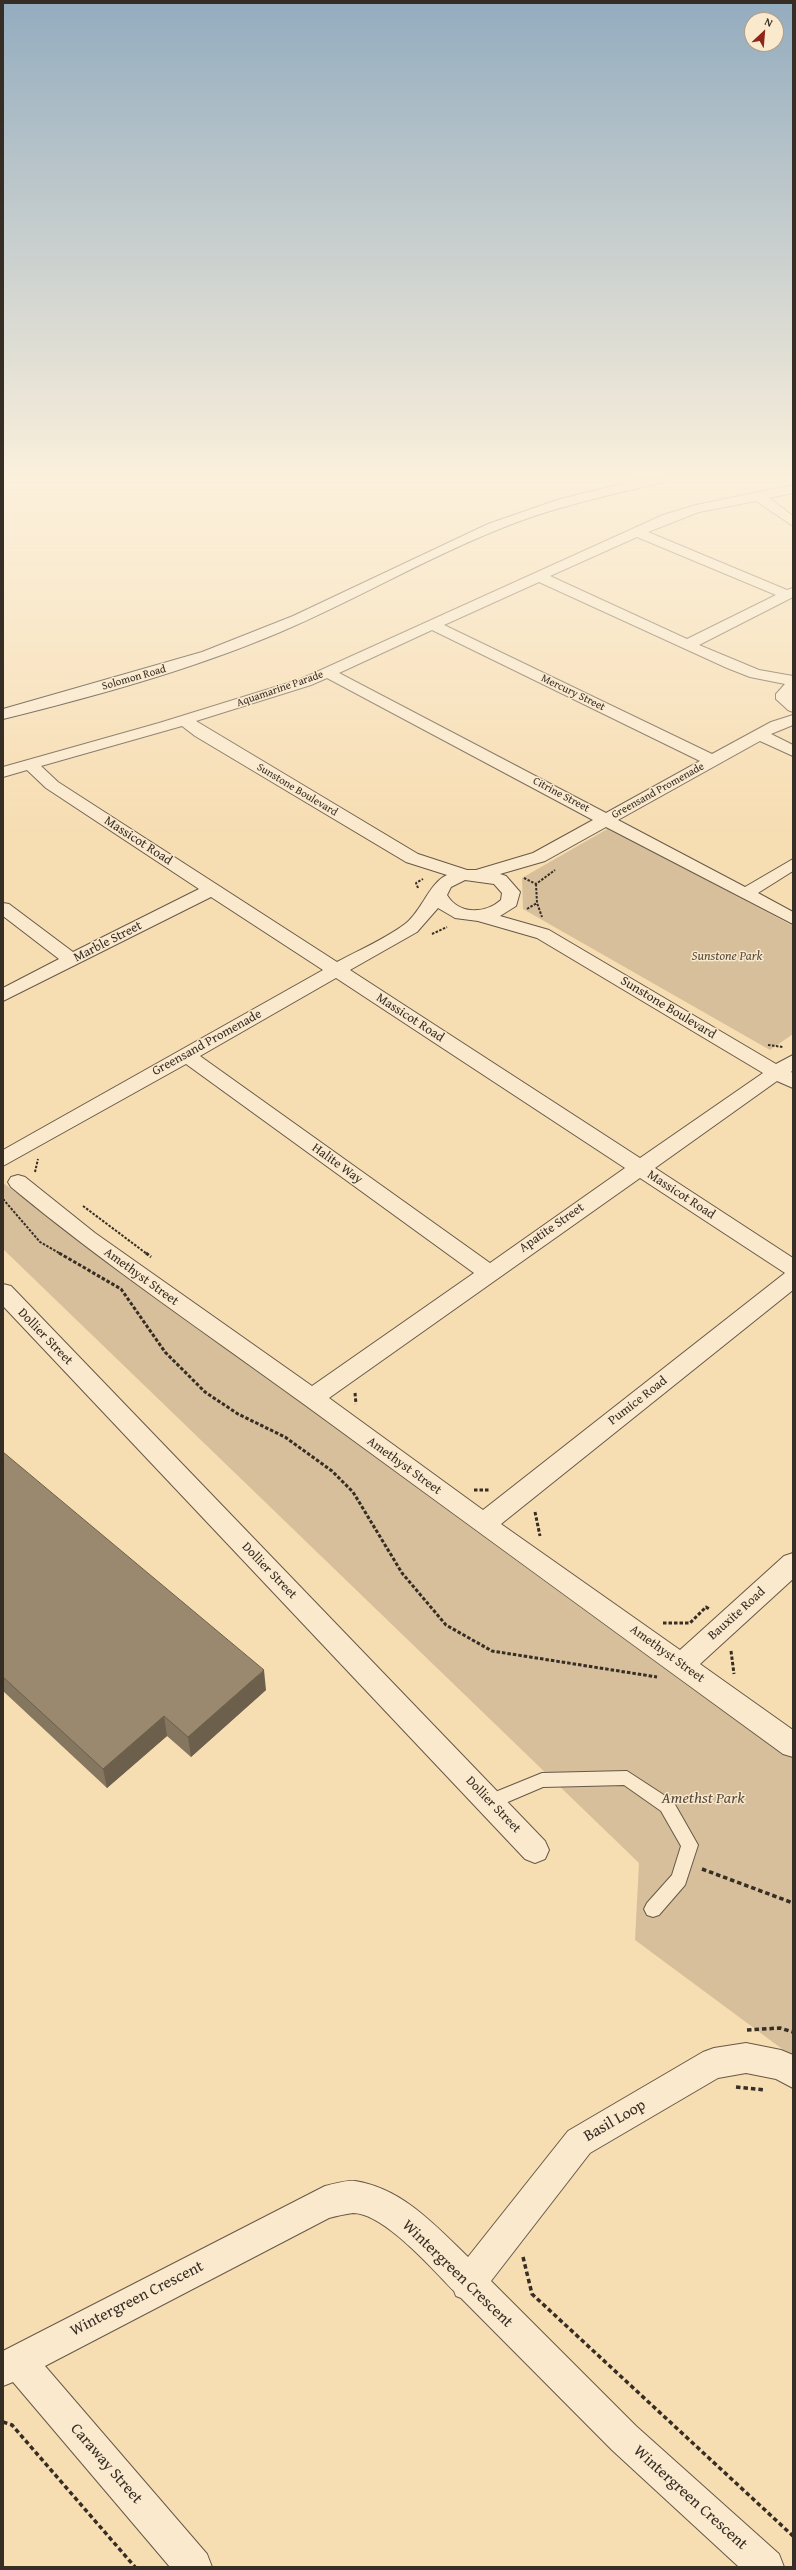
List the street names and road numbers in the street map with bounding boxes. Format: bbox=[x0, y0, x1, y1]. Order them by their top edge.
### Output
street label: Solomon Road bbox=[101, 663, 167, 693]
street label: Aquamarine Parade bbox=[235, 668, 325, 710]
street label: Mercury Street bbox=[539, 672, 607, 714]
street label: Greensand Promenade bbox=[609, 760, 707, 822]
street label: Sunstone Boulevard bbox=[254, 761, 340, 819]
street label: Citrine Street bbox=[530, 775, 592, 815]
street label: Massicot Road bbox=[101, 813, 175, 869]
street label: Marble Street bbox=[71, 918, 145, 966]
street label: Sunstone Boulevard bbox=[617, 973, 719, 1043]
street label: Massicot Road bbox=[373, 990, 447, 1046]
street label: Greensand Promenade bbox=[150, 1006, 264, 1080]
street label: Halite Way bbox=[309, 1140, 365, 1188]
street label: Massicot Road bbox=[644, 1167, 718, 1223]
street label: Apatite Street bbox=[517, 1200, 587, 1256]
street label: Amethyst Street bbox=[101, 1245, 181, 1309]
street label: Dollier Street bbox=[14, 1305, 76, 1369]
street label: Pumice Road bbox=[606, 1373, 670, 1429]
street label: Amethyst Street bbox=[364, 1434, 444, 1498]
street label: Dollier Street bbox=[238, 1539, 300, 1603]
street label: Bauxite Road bbox=[705, 1584, 769, 1644]
street label: Amethyst Street bbox=[627, 1622, 707, 1686]
street label: Dollier Street bbox=[462, 1773, 524, 1837]
street label: Basil Loop bbox=[581, 2096, 649, 2146]
street label: Wintergreen Crescent bbox=[398, 2216, 516, 2332]
street label: Wintergreen Crescent bbox=[67, 2257, 207, 2341]
street label: Caraway Street bbox=[66, 2420, 146, 2508]
street label: Wintergreen Crescent bbox=[629, 2442, 751, 2554]

